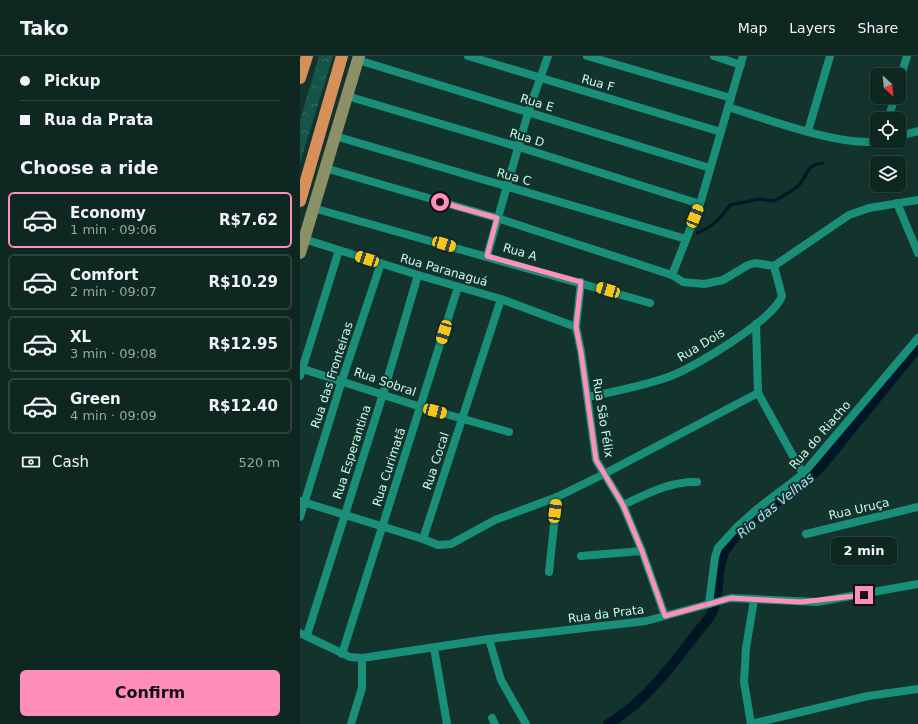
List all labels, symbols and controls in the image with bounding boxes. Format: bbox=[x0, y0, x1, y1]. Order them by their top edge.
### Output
text: Tako bbox=[20, 17, 69, 39]
text: Map bbox=[738, 20, 767, 36]
text: Layers bbox=[789, 20, 836, 36]
text: Share bbox=[858, 20, 898, 36]
north arrow bbox=[870, 68, 906, 104]
map controls bbox=[870, 68, 906, 192]
text: Pickup bbox=[44, 72, 100, 90]
street label: Rua F bbox=[580, 72, 616, 94]
street label: Rua E bbox=[519, 91, 555, 115]
text: Rua da Prata bbox=[44, 111, 153, 129]
button: locate bbox=[870, 112, 906, 148]
street label: Rua D bbox=[508, 126, 546, 150]
button: layers bbox=[870, 156, 906, 192]
text: Choose a ride bbox=[20, 157, 159, 178]
street label: Rua C bbox=[495, 165, 533, 189]
route start bbox=[431, 193, 449, 211]
icon: car bbox=[22, 202, 58, 238]
car bbox=[685, 203, 705, 229]
text: Economy bbox=[70, 204, 146, 222]
text: R$7.62 bbox=[219, 211, 278, 229]
text: 1 min · 09:06 bbox=[70, 222, 157, 237]
car bbox=[431, 235, 457, 253]
street label: Rua A bbox=[501, 240, 539, 264]
car bbox=[354, 250, 380, 268]
street label: Rua Paranaguá bbox=[399, 251, 489, 289]
icon: car bbox=[22, 264, 58, 300]
text: Comfort bbox=[70, 266, 138, 284]
text: R$10.29 bbox=[209, 273, 278, 291]
car bbox=[595, 281, 621, 299]
text: 2 min · 09:07 bbox=[70, 284, 157, 299]
car bbox=[435, 319, 453, 345]
street label: Rua das Fronteiras bbox=[308, 320, 356, 430]
street label: Rua Dois bbox=[675, 325, 727, 365]
icon: car bbox=[22, 326, 58, 362]
text: XL bbox=[70, 328, 91, 346]
text: R$12.95 bbox=[209, 335, 278, 353]
text: 3 min · 09:08 bbox=[70, 346, 157, 361]
street label: Rua Sobral bbox=[352, 365, 418, 399]
street label: Rua São Félix bbox=[590, 377, 616, 459]
icon: car bbox=[22, 388, 58, 424]
text: Green bbox=[70, 390, 121, 408]
text: R$12.40 bbox=[209, 397, 278, 415]
street label: Rua do Riacho bbox=[787, 398, 853, 472]
car bbox=[422, 402, 448, 420]
street label: Rua Esperantina bbox=[330, 403, 374, 501]
text: 4 min · 09:09 bbox=[70, 408, 157, 423]
street label: Rua Curimatã bbox=[370, 426, 408, 508]
street label: Rua Cocal bbox=[420, 431, 452, 491]
icon: cash bbox=[20, 451, 42, 473]
text: Cash bbox=[52, 453, 89, 471]
text: 520 m bbox=[238, 455, 280, 470]
water label: Rio das Velhas bbox=[734, 470, 817, 541]
street label: Rua Uruça bbox=[827, 495, 891, 523]
car bbox=[548, 498, 562, 524]
callout: 2 min bbox=[831, 537, 897, 565]
text: 2 min bbox=[844, 543, 884, 558]
route end bbox=[855, 586, 873, 604]
street label: Rua da Prata bbox=[567, 602, 645, 626]
button: Confirm bbox=[20, 670, 280, 716]

